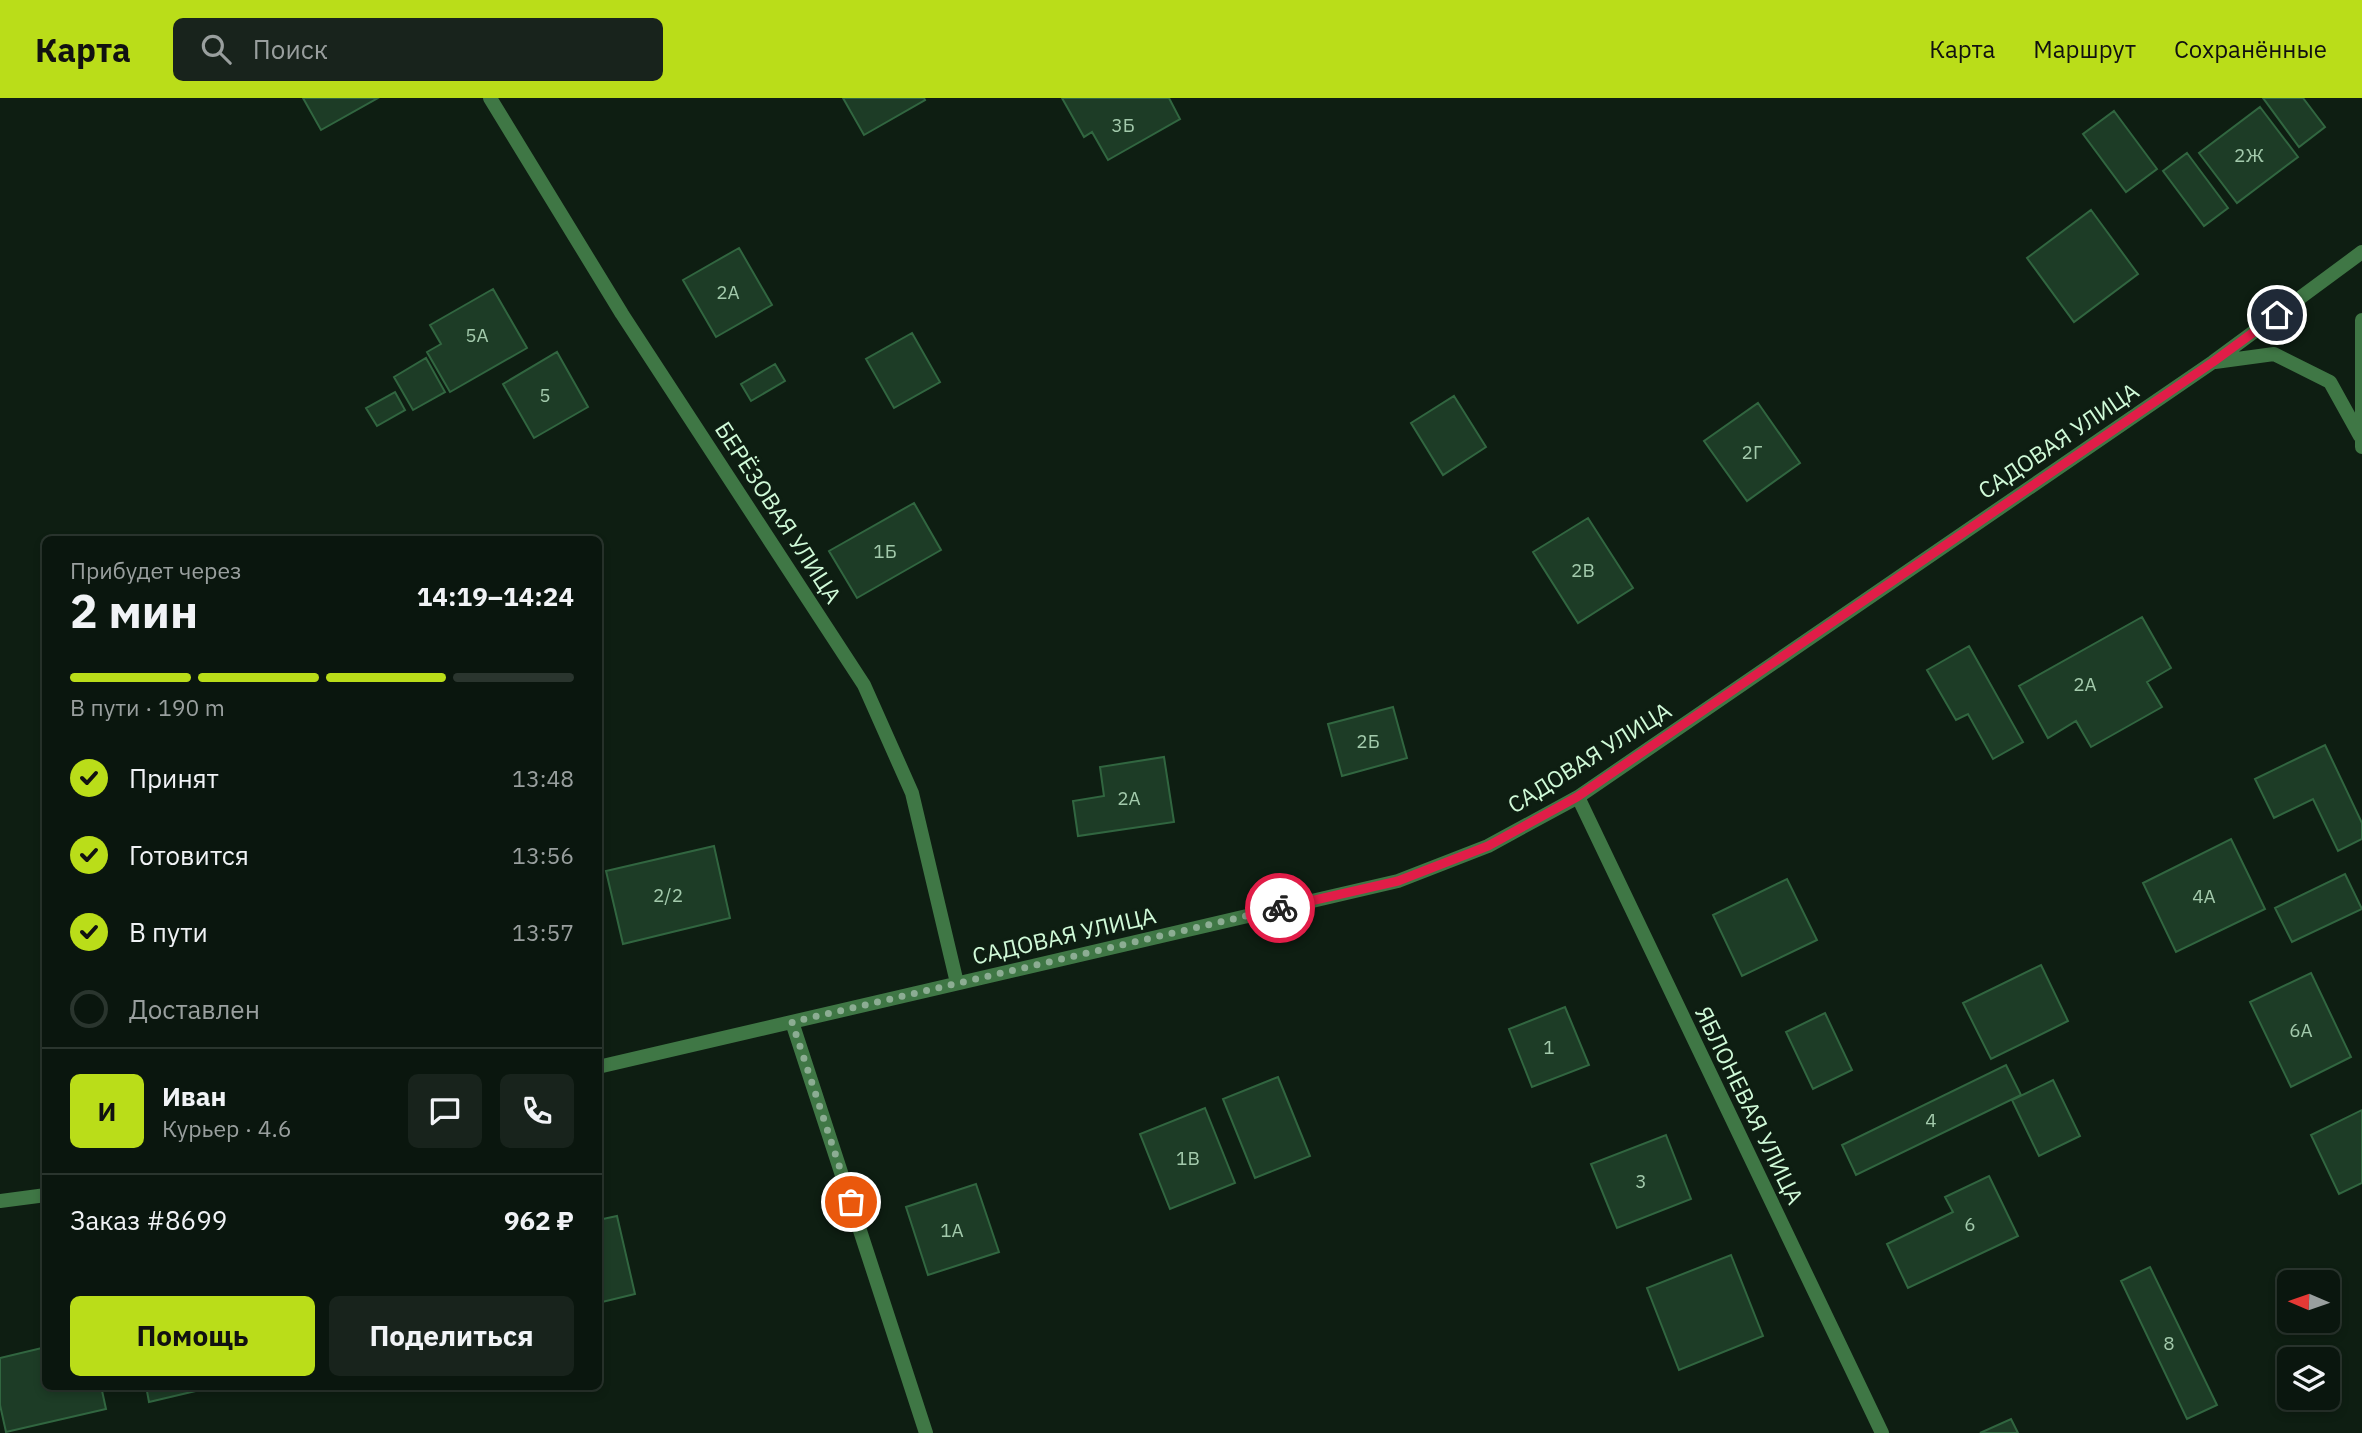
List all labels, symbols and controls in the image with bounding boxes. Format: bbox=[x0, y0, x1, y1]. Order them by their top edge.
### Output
search box bbox=[173, 18, 663, 81]
text: Карта bbox=[35, 28, 131, 71]
icon: search bbox=[197, 30, 235, 68]
text: Поиск bbox=[253, 32, 328, 66]
text: Карта bbox=[1929, 33, 1995, 65]
text: Маршрут bbox=[2033, 33, 2136, 65]
text: Сохранённые bbox=[2174, 33, 2327, 65]
house number: 3Б bbox=[1111, 113, 1135, 137]
house number: 2Ж bbox=[2234, 143, 2264, 167]
house number: 2А bbox=[716, 280, 740, 304]
pin bbox=[2247, 285, 2307, 345]
icon: home bbox=[2258, 296, 2296, 334]
house number: 5А bbox=[465, 323, 489, 347]
street label: САДОВАЯ УЛИЦА bbox=[1972, 375, 2144, 505]
house number: 5 bbox=[539, 383, 551, 407]
street label: БЕРЁЗОВАЯ УЛИЦА bbox=[709, 415, 849, 609]
house number: 2Г bbox=[1742, 440, 1762, 464]
house number: 1Б bbox=[873, 539, 897, 563]
text: Прибудет через bbox=[70, 555, 242, 585]
house number: 2В bbox=[1571, 558, 1595, 582]
text: 14:19–14:24 bbox=[417, 579, 574, 613]
text: 2 мин bbox=[70, 581, 198, 641]
house number: 2А bbox=[2073, 672, 2097, 696]
text: В пути · 190 m bbox=[70, 692, 225, 722]
street label: САДОВАЯ УЛИЦА bbox=[1501, 694, 1677, 819]
house number: 2Б bbox=[1356, 729, 1380, 753]
icon: check bbox=[70, 759, 108, 797]
text: Принят bbox=[129, 761, 219, 795]
text: 13:48 bbox=[512, 763, 574, 793]
house number: 2А bbox=[1117, 786, 1141, 810]
icon: check bbox=[70, 836, 108, 874]
text: Готовится bbox=[129, 838, 249, 872]
text: 13:56 bbox=[512, 840, 574, 870]
courier bbox=[1245, 873, 1315, 943]
house number: 2/2 bbox=[653, 883, 683, 907]
house number: 4А bbox=[2192, 884, 2216, 908]
icon: bike bbox=[1261, 889, 1299, 927]
street label: САДОВАЯ УЛИЦА bbox=[969, 899, 1159, 971]
icon: check bbox=[70, 913, 108, 951]
text: В пути bbox=[129, 915, 208, 949]
text: 13:57 bbox=[512, 917, 574, 947]
text: Доставлен bbox=[129, 992, 260, 1026]
street label: ЯБЛОНЕВАЯ УЛИЦА bbox=[1689, 1001, 1811, 1209]
house number: 6А bbox=[2289, 1018, 2313, 1042]
house number: 1 bbox=[1543, 1035, 1555, 1059]
button: chat bbox=[408, 1074, 482, 1148]
button: phone bbox=[500, 1074, 574, 1148]
text: Иван bbox=[162, 1079, 227, 1113]
text: И bbox=[98, 1094, 116, 1128]
house number: 4 bbox=[1925, 1108, 1937, 1132]
text: Курьер · 4.6 bbox=[162, 1113, 292, 1143]
house number: 1В bbox=[1176, 1146, 1200, 1170]
house number: 3 bbox=[1635, 1169, 1647, 1193]
pin bbox=[821, 1172, 881, 1232]
icon: bag bbox=[832, 1183, 870, 1221]
text: Заказ #8699 bbox=[70, 1203, 227, 1237]
text: 962 ₽ bbox=[504, 1203, 574, 1237]
house number: 6 bbox=[1964, 1212, 1976, 1236]
house number: 1А bbox=[940, 1218, 964, 1242]
north arrow bbox=[2277, 1270, 2340, 1334]
map controls bbox=[2277, 1270, 2340, 1410]
button: Помощь bbox=[70, 1296, 315, 1376]
button: Поделиться bbox=[329, 1296, 574, 1376]
house number: 8 bbox=[2163, 1331, 2175, 1355]
button: layers bbox=[2277, 1347, 2340, 1410]

